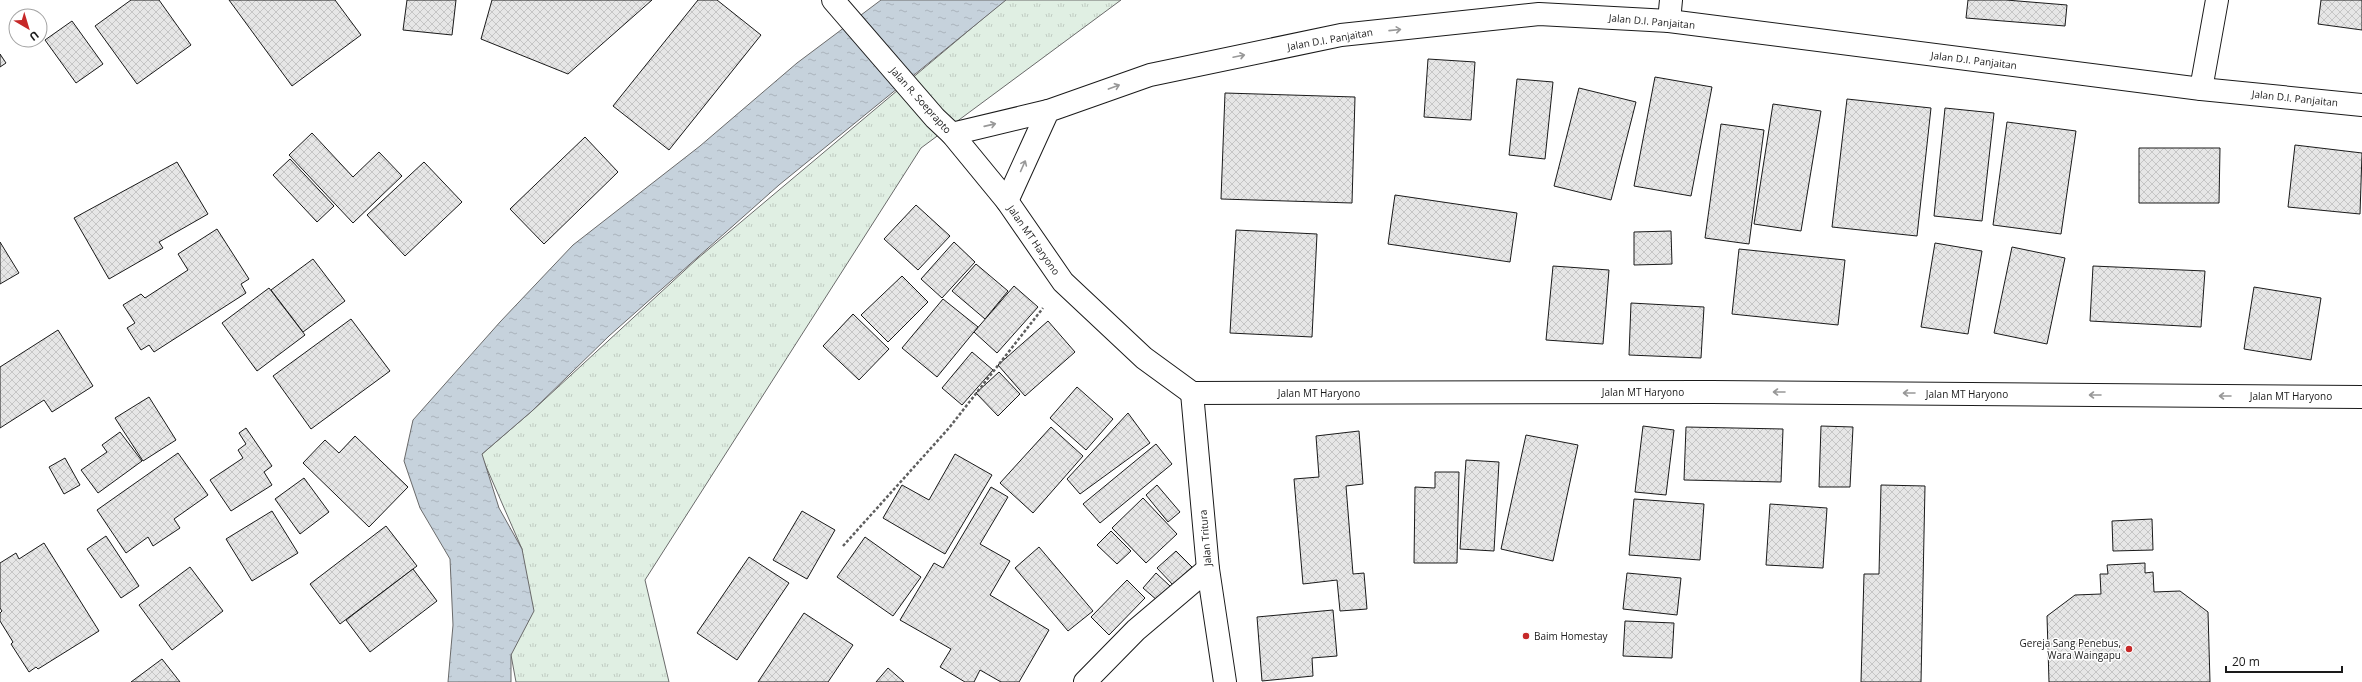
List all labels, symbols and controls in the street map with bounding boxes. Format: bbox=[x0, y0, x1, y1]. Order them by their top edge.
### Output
north arrow bbox=[8, 8, 48, 48]
street label: Jalan D.I. Panjaitan bbox=[1607, 10, 1696, 32]
street label: Jalan D.I. Panjaitan bbox=[1285, 25, 1374, 54]
one-way arrow bbox=[1388, 26, 1401, 33]
text: U bbox=[27, 28, 42, 45]
street label: Jalan D.I. Panjaitan bbox=[1929, 48, 2018, 72]
one-way arrow bbox=[1233, 52, 1246, 60]
street label: Jalan R. Soeprapto bbox=[887, 63, 955, 136]
one-way arrow bbox=[1107, 83, 1119, 91]
street label: Jalan D.I. Panjaitan bbox=[2250, 86, 2339, 109]
one-way arrow bbox=[983, 120, 996, 128]
one-way arrow bbox=[1020, 160, 1027, 172]
street label: Jalan MT Haryono bbox=[1004, 201, 1063, 278]
street label: Jalan MT Haryono bbox=[1601, 385, 1684, 399]
street label: Jalan MT Haryono bbox=[1277, 386, 1360, 400]
street label: Jalan MT Haryono bbox=[1925, 387, 2008, 401]
one-way arrow bbox=[1773, 388, 1786, 396]
one-way arrow bbox=[1903, 389, 1916, 397]
street label: Jalan MT Haryono bbox=[2249, 389, 2332, 403]
one-way arrow bbox=[2089, 391, 2102, 399]
one-way arrow bbox=[2219, 392, 2232, 400]
street label: Jalan Tritura bbox=[1196, 509, 1215, 568]
place label: Baim Homestay bbox=[1534, 629, 1609, 643]
marker: Baim Homestay bbox=[1521, 631, 1531, 641]
place label: Gereja Sang Penebus, Wara Waingapu bbox=[2020, 636, 2121, 662]
marker: Gereja Sang Penebus, Wara Waingapu bbox=[2124, 644, 2134, 654]
scale bar bbox=[2226, 648, 2342, 674]
text: 20 m bbox=[2232, 653, 2260, 670]

